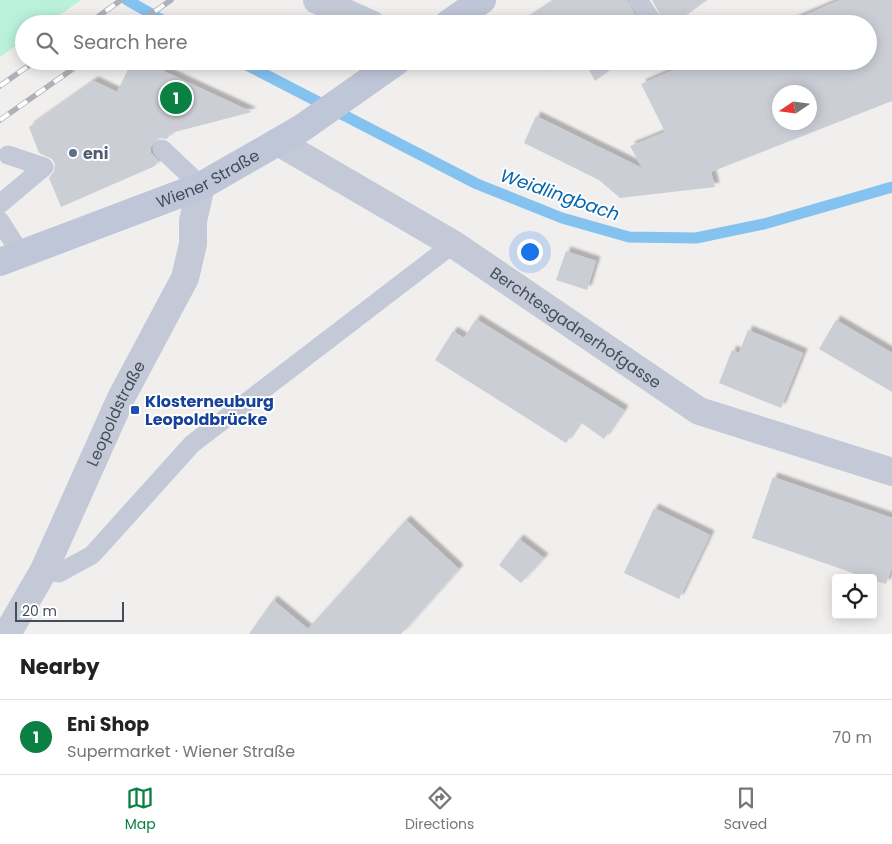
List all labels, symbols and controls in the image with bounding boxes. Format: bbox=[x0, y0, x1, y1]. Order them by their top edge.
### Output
search box bbox=[15, 15, 877, 70]
icon: search bbox=[33, 29, 61, 57]
text: Search here bbox=[73, 29, 187, 56]
pin: 1 bbox=[160, 79, 192, 117]
north arrow bbox=[772, 85, 817, 130]
place label: eni bbox=[83, 142, 108, 165]
street label: Wiener Straße bbox=[153, 144, 264, 214]
marker: eni bbox=[67, 147, 79, 159]
water label: Weidlingbach bbox=[497, 162, 623, 227]
your location bbox=[517, 239, 543, 265]
street label: Berchtesgadnerhofgasse bbox=[485, 261, 666, 394]
street label: Leopoldstraße bbox=[81, 357, 151, 470]
place label: Klosterneuburg Leopoldbrücke bbox=[145, 390, 274, 431]
marker: Klosterneuburg Leopoldbrücke bbox=[129, 404, 141, 416]
map controls bbox=[832, 574, 877, 619]
button: locate bbox=[832, 574, 877, 619]
scale bar bbox=[15, 599, 124, 622]
text: 20 m bbox=[22, 601, 57, 621]
text: Nearby bbox=[20, 652, 100, 681]
text: Eni Shop bbox=[67, 711, 149, 738]
text: 1 bbox=[33, 726, 39, 749]
text: 70 m bbox=[832, 726, 872, 749]
text: Supermarket · Wiener Straße bbox=[67, 740, 295, 763]
tab: Map bbox=[125, 784, 156, 835]
tab: Directions bbox=[405, 784, 474, 835]
tab: Saved bbox=[724, 784, 767, 835]

